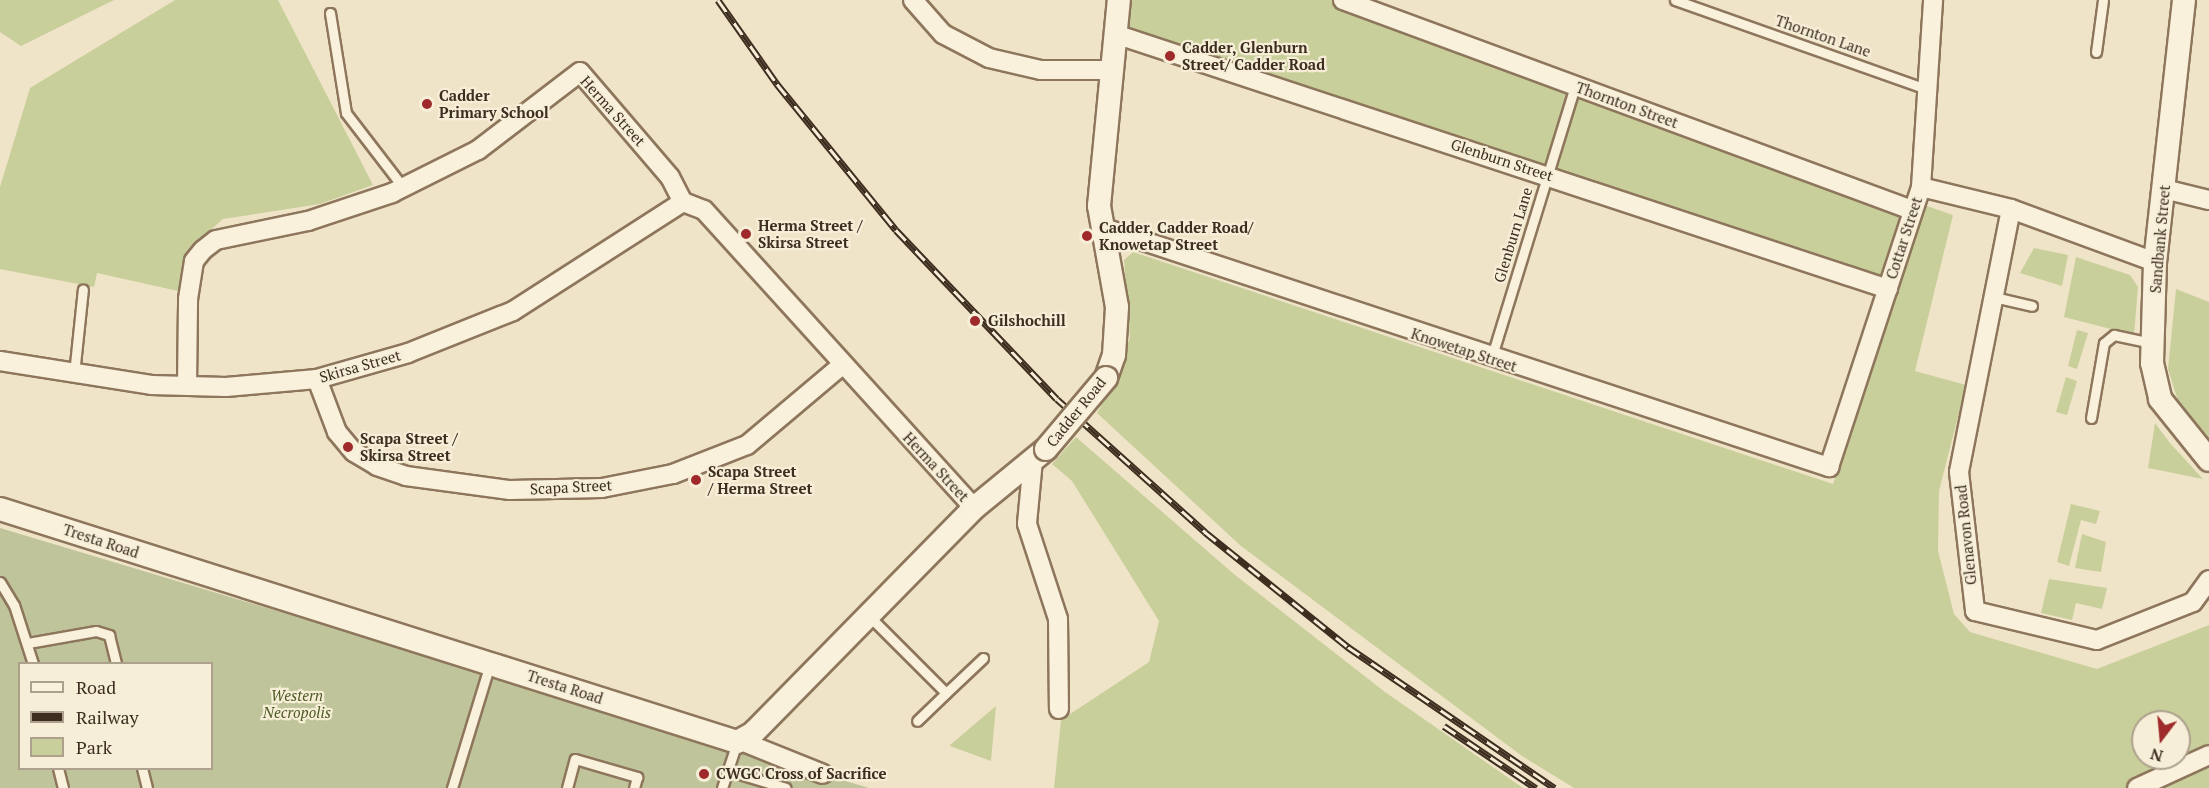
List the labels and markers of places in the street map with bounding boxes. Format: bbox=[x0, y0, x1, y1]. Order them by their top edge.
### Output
place label: Cadder, Glenburn Street/ Cadder Road bbox=[1182, 38, 1325, 73]
marker: Cadder, Glenburn Street/ Cadder Road bbox=[1163, 49, 1177, 63]
place label: Cadder Primary School bbox=[439, 86, 549, 121]
marker: Cadder Primary School bbox=[420, 97, 434, 111]
place label: Herma Street / Skirsa Street bbox=[758, 216, 862, 251]
place label: Cadder, Cadder Road/ Knowetap Street bbox=[1099, 218, 1254, 253]
marker: Herma Street / Skirsa Street bbox=[739, 227, 753, 241]
marker: Cadder, Cadder Road/ Knowetap Street bbox=[1080, 229, 1094, 243]
marker: Gilshochill bbox=[966, 312, 984, 330]
place label: Gilshochill bbox=[988, 312, 1066, 330]
place label: Scapa Street / Skirsa Street bbox=[360, 429, 458, 464]
marker: Scapa Street / Skirsa Street bbox=[341, 440, 355, 454]
place label: Scapa Street / Herma Street bbox=[708, 462, 812, 497]
marker: Scapa Street / Herma Street bbox=[689, 473, 703, 487]
place label: CWGC Cross of Sacrifice bbox=[716, 765, 887, 783]
marker: CWGC Cross of Sacrifice bbox=[697, 767, 711, 781]

